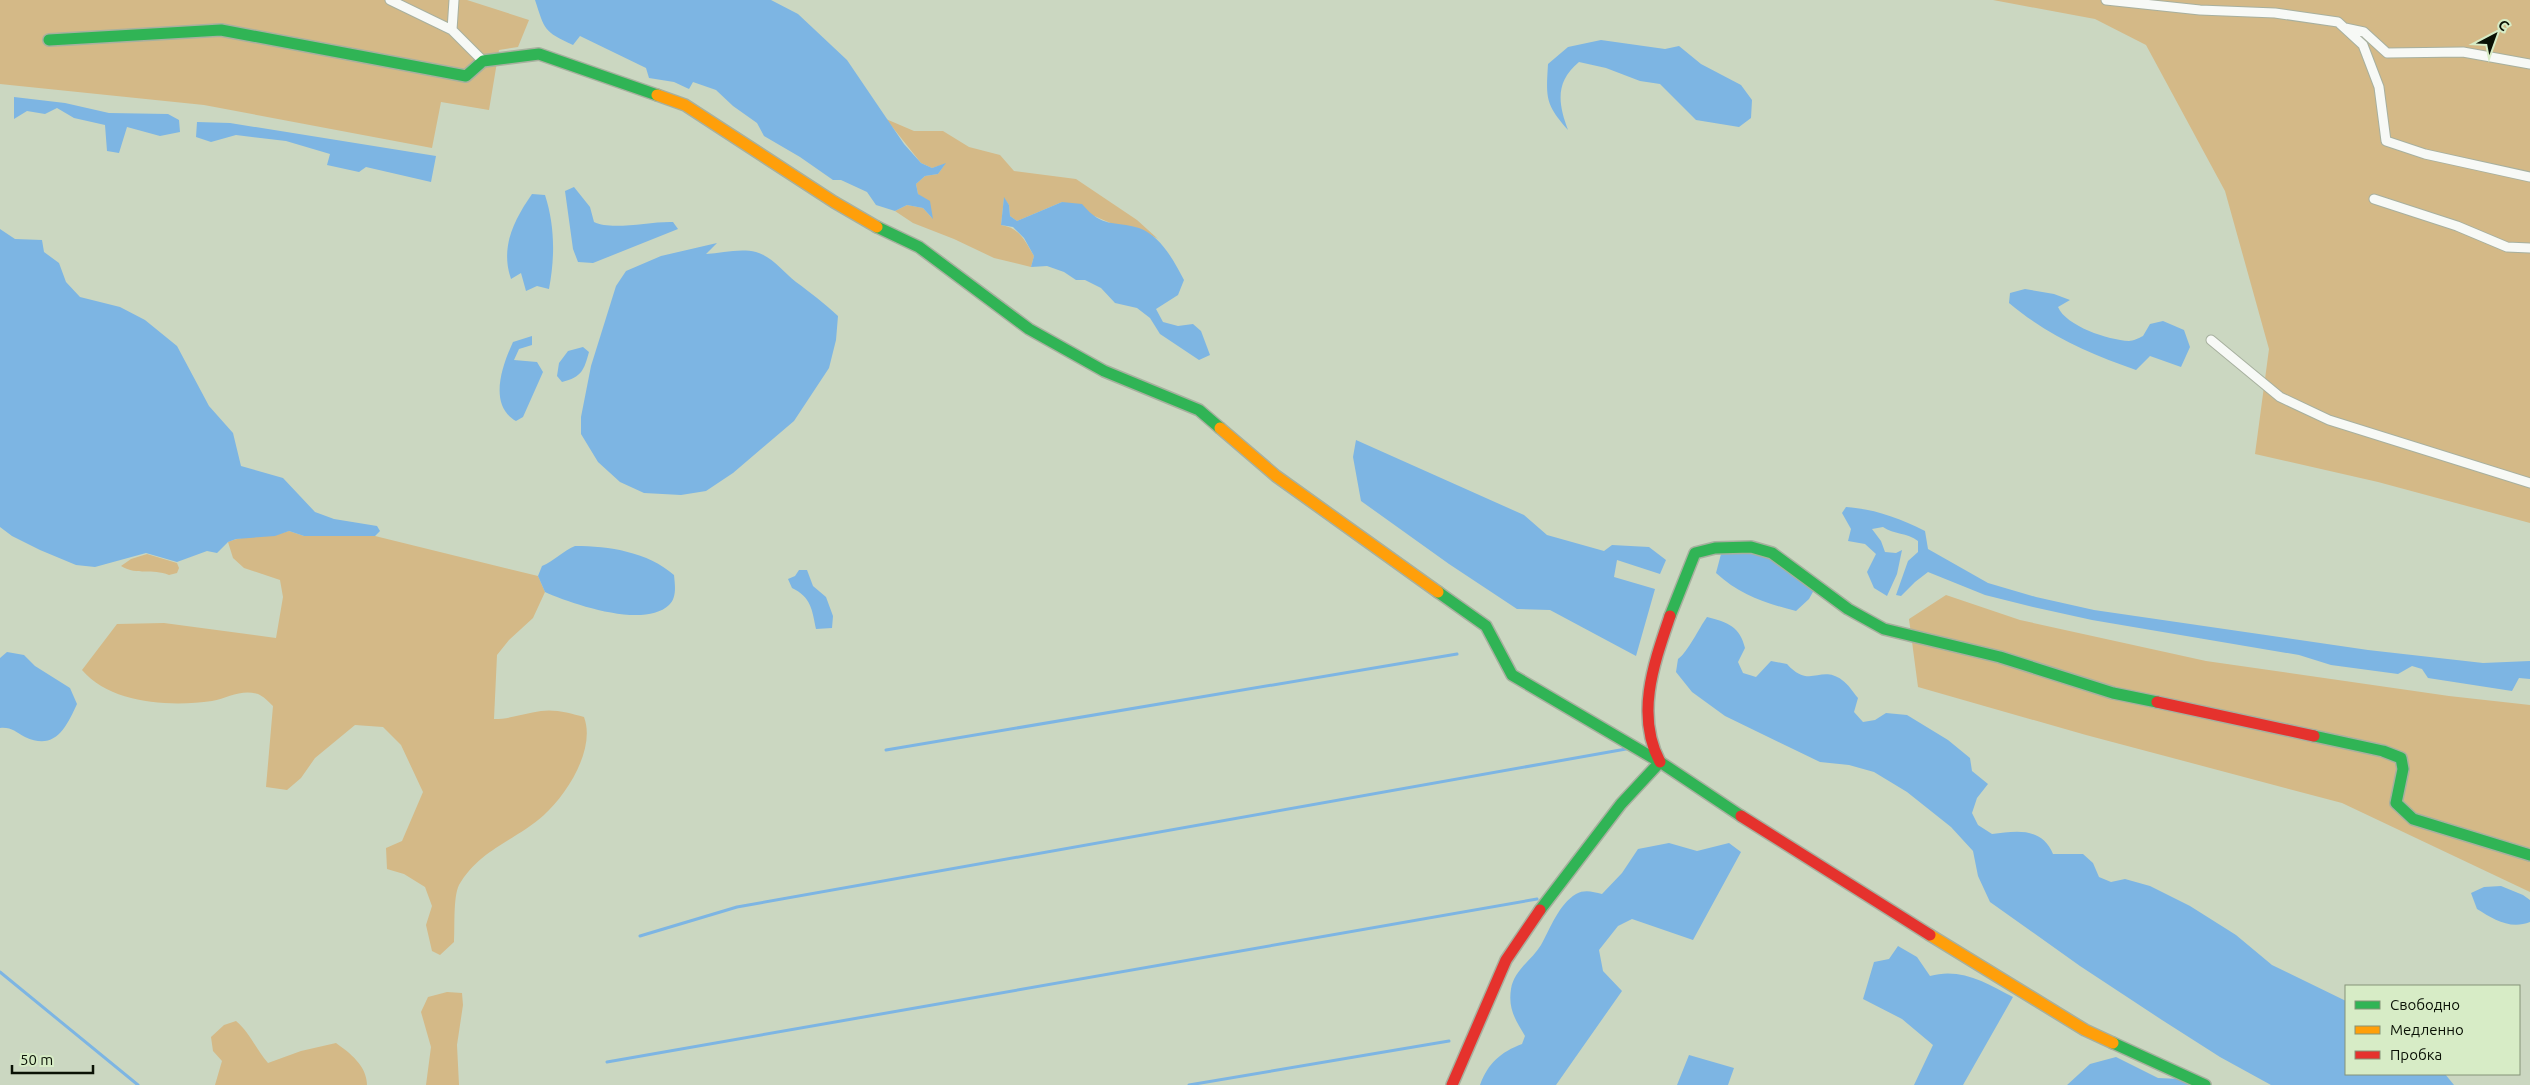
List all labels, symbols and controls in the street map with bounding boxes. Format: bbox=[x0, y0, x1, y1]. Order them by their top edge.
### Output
north arrow bbox=[2470, 10, 2520, 60]
text: С bbox=[2495, 16, 2512, 34]
legend bbox=[2345, 985, 2520, 1075]
text: Свободно bbox=[2390, 996, 2460, 1013]
text: Медленно bbox=[2390, 1021, 2464, 1038]
scale bar bbox=[12, 1042, 94, 1074]
text: Пробка bbox=[2390, 1046, 2442, 1063]
text: 50 m bbox=[20, 1051, 53, 1068]

